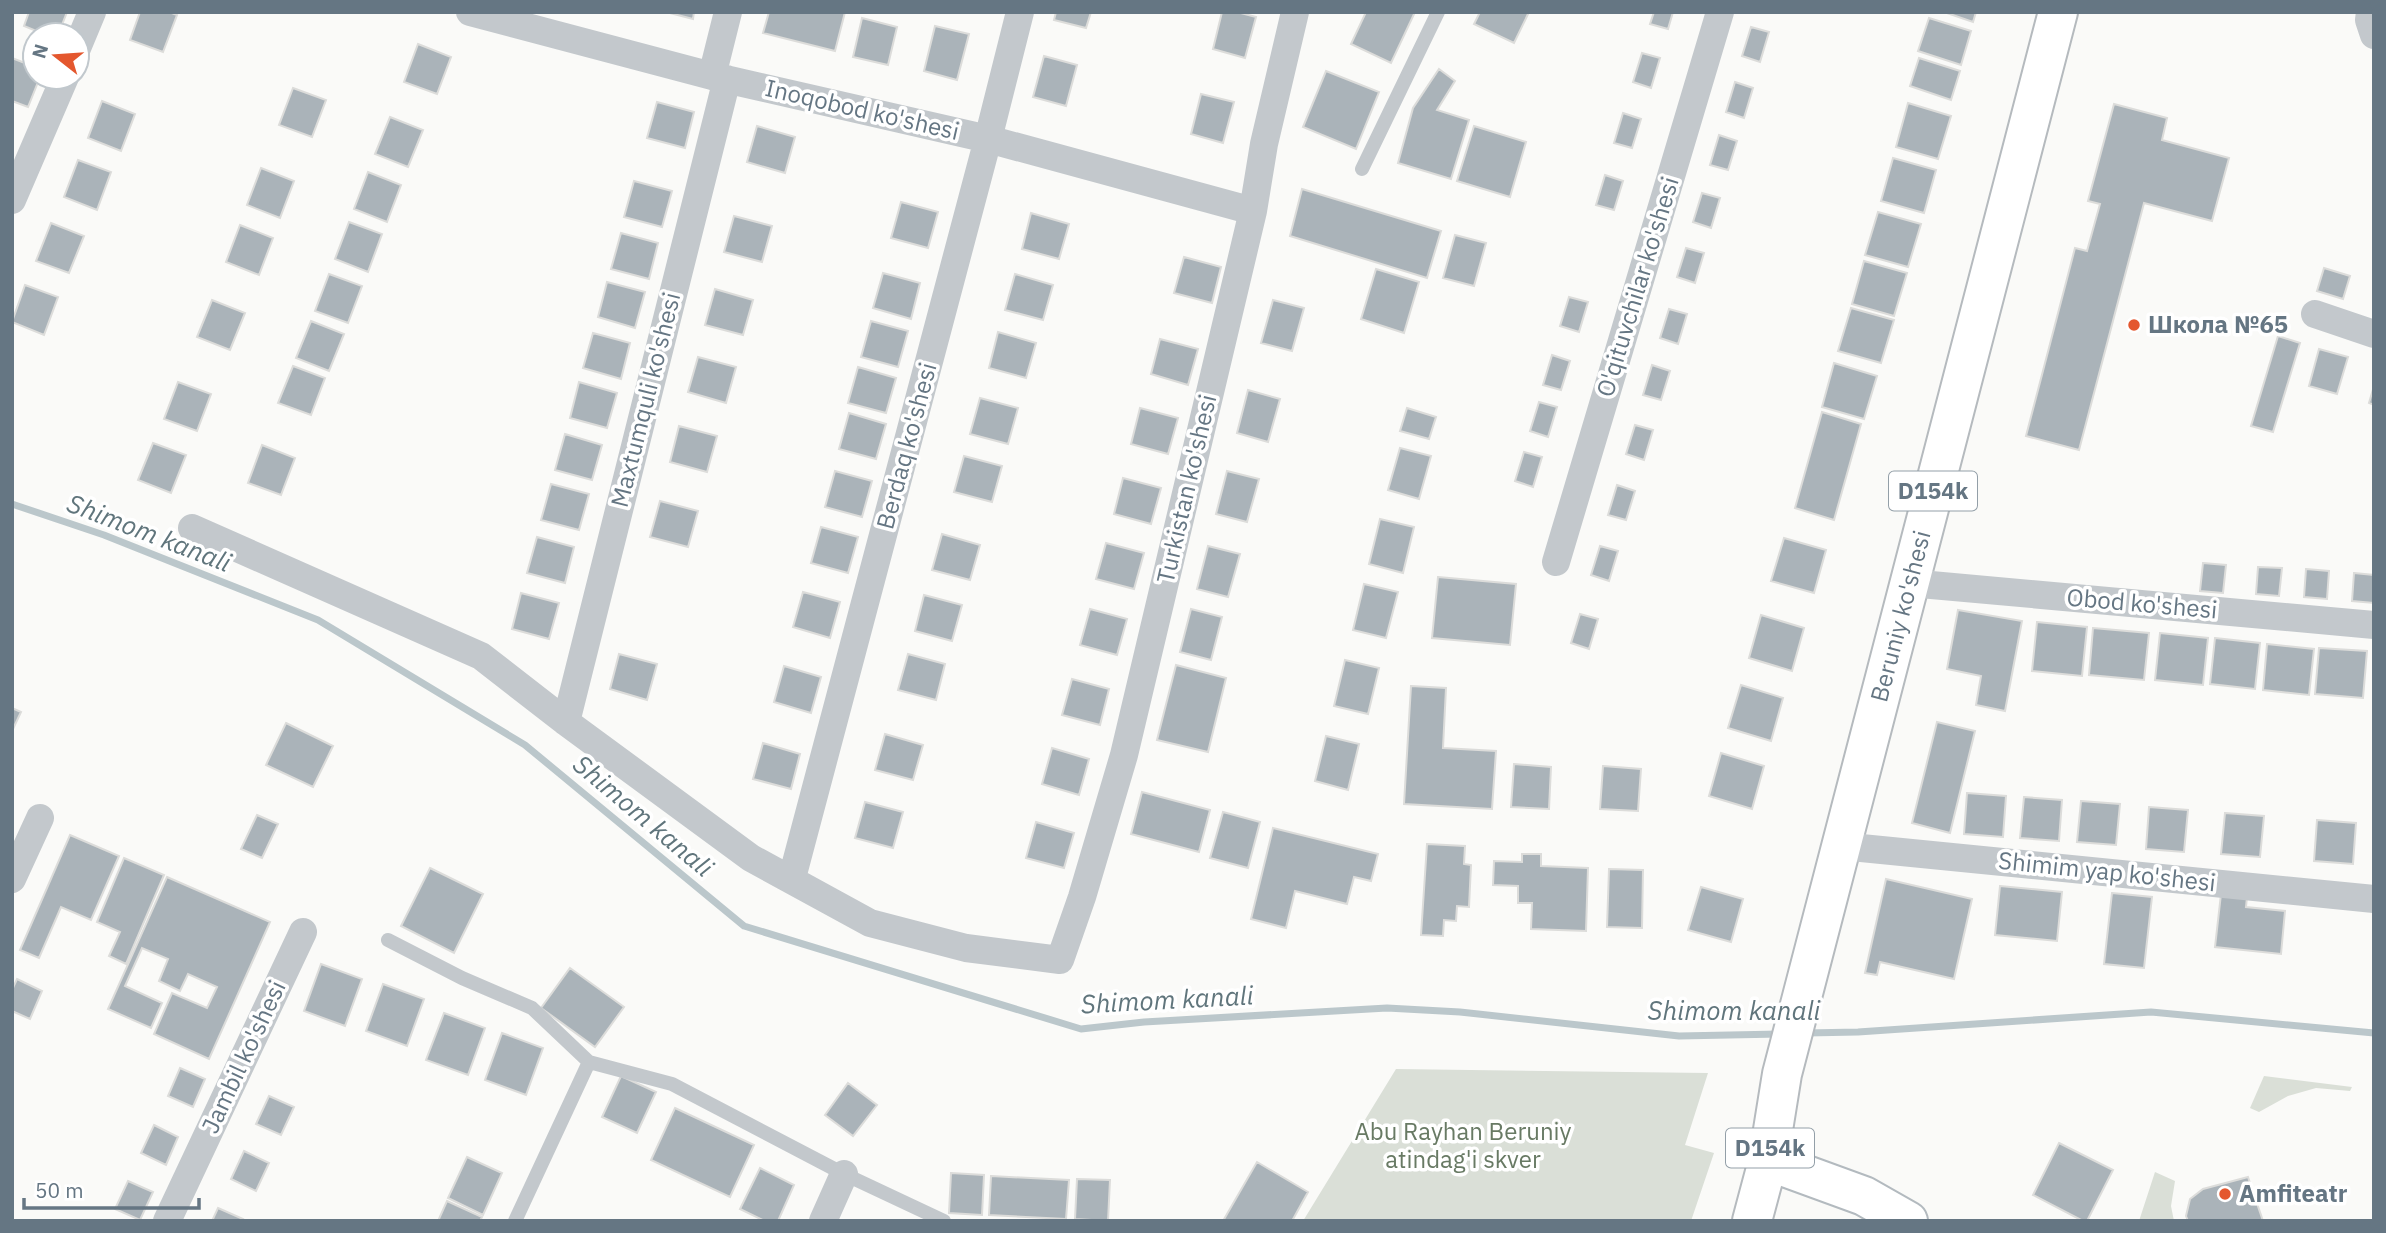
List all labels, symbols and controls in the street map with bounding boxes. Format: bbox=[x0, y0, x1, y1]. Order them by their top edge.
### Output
north arrow bbox=[21, 21, 91, 91]
text: N bbox=[26, 41, 53, 61]
street label: Inoqobod ko'shesi bbox=[762, 71, 962, 147]
street label: O'qituvchilar ko'shesi bbox=[1588, 173, 1686, 401]
street label: Maxtumquli ko'shesi bbox=[603, 289, 687, 511]
place label: Школа №65 bbox=[2148, 308, 2288, 340]
marker: Школа №65 bbox=[2126, 317, 2142, 333]
street label: Berdaq ko'shesi bbox=[868, 359, 944, 532]
street label: Turkistan ko'shesi bbox=[1149, 391, 1223, 586]
road number: D154k bbox=[1889, 471, 1977, 510]
water label: Shimom kanali bbox=[63, 485, 236, 579]
street label: Beruniy ko'shesi bbox=[1862, 527, 1938, 705]
street label: Obod ko'shesi bbox=[2065, 580, 2219, 626]
water label: Shimom kanali bbox=[567, 747, 721, 884]
street label: Shimim yap ko'shesi bbox=[1997, 844, 2217, 898]
street label: Jambil ko'shesi bbox=[194, 975, 293, 1138]
water label: Shimom kanali bbox=[1080, 977, 1254, 1020]
water label: Shimom kanali bbox=[1648, 993, 1821, 1027]
park label: Abu Rayhan Beruniy atindag'i skver bbox=[1354, 1115, 1572, 1175]
road number: D154k bbox=[1726, 1128, 1814, 1168]
scale bar bbox=[24, 1166, 200, 1210]
text: 50 m bbox=[35, 1176, 84, 1204]
place label: Amfiteatr bbox=[2239, 1177, 2348, 1209]
marker: Amfiteatr bbox=[2217, 1186, 2233, 1202]

